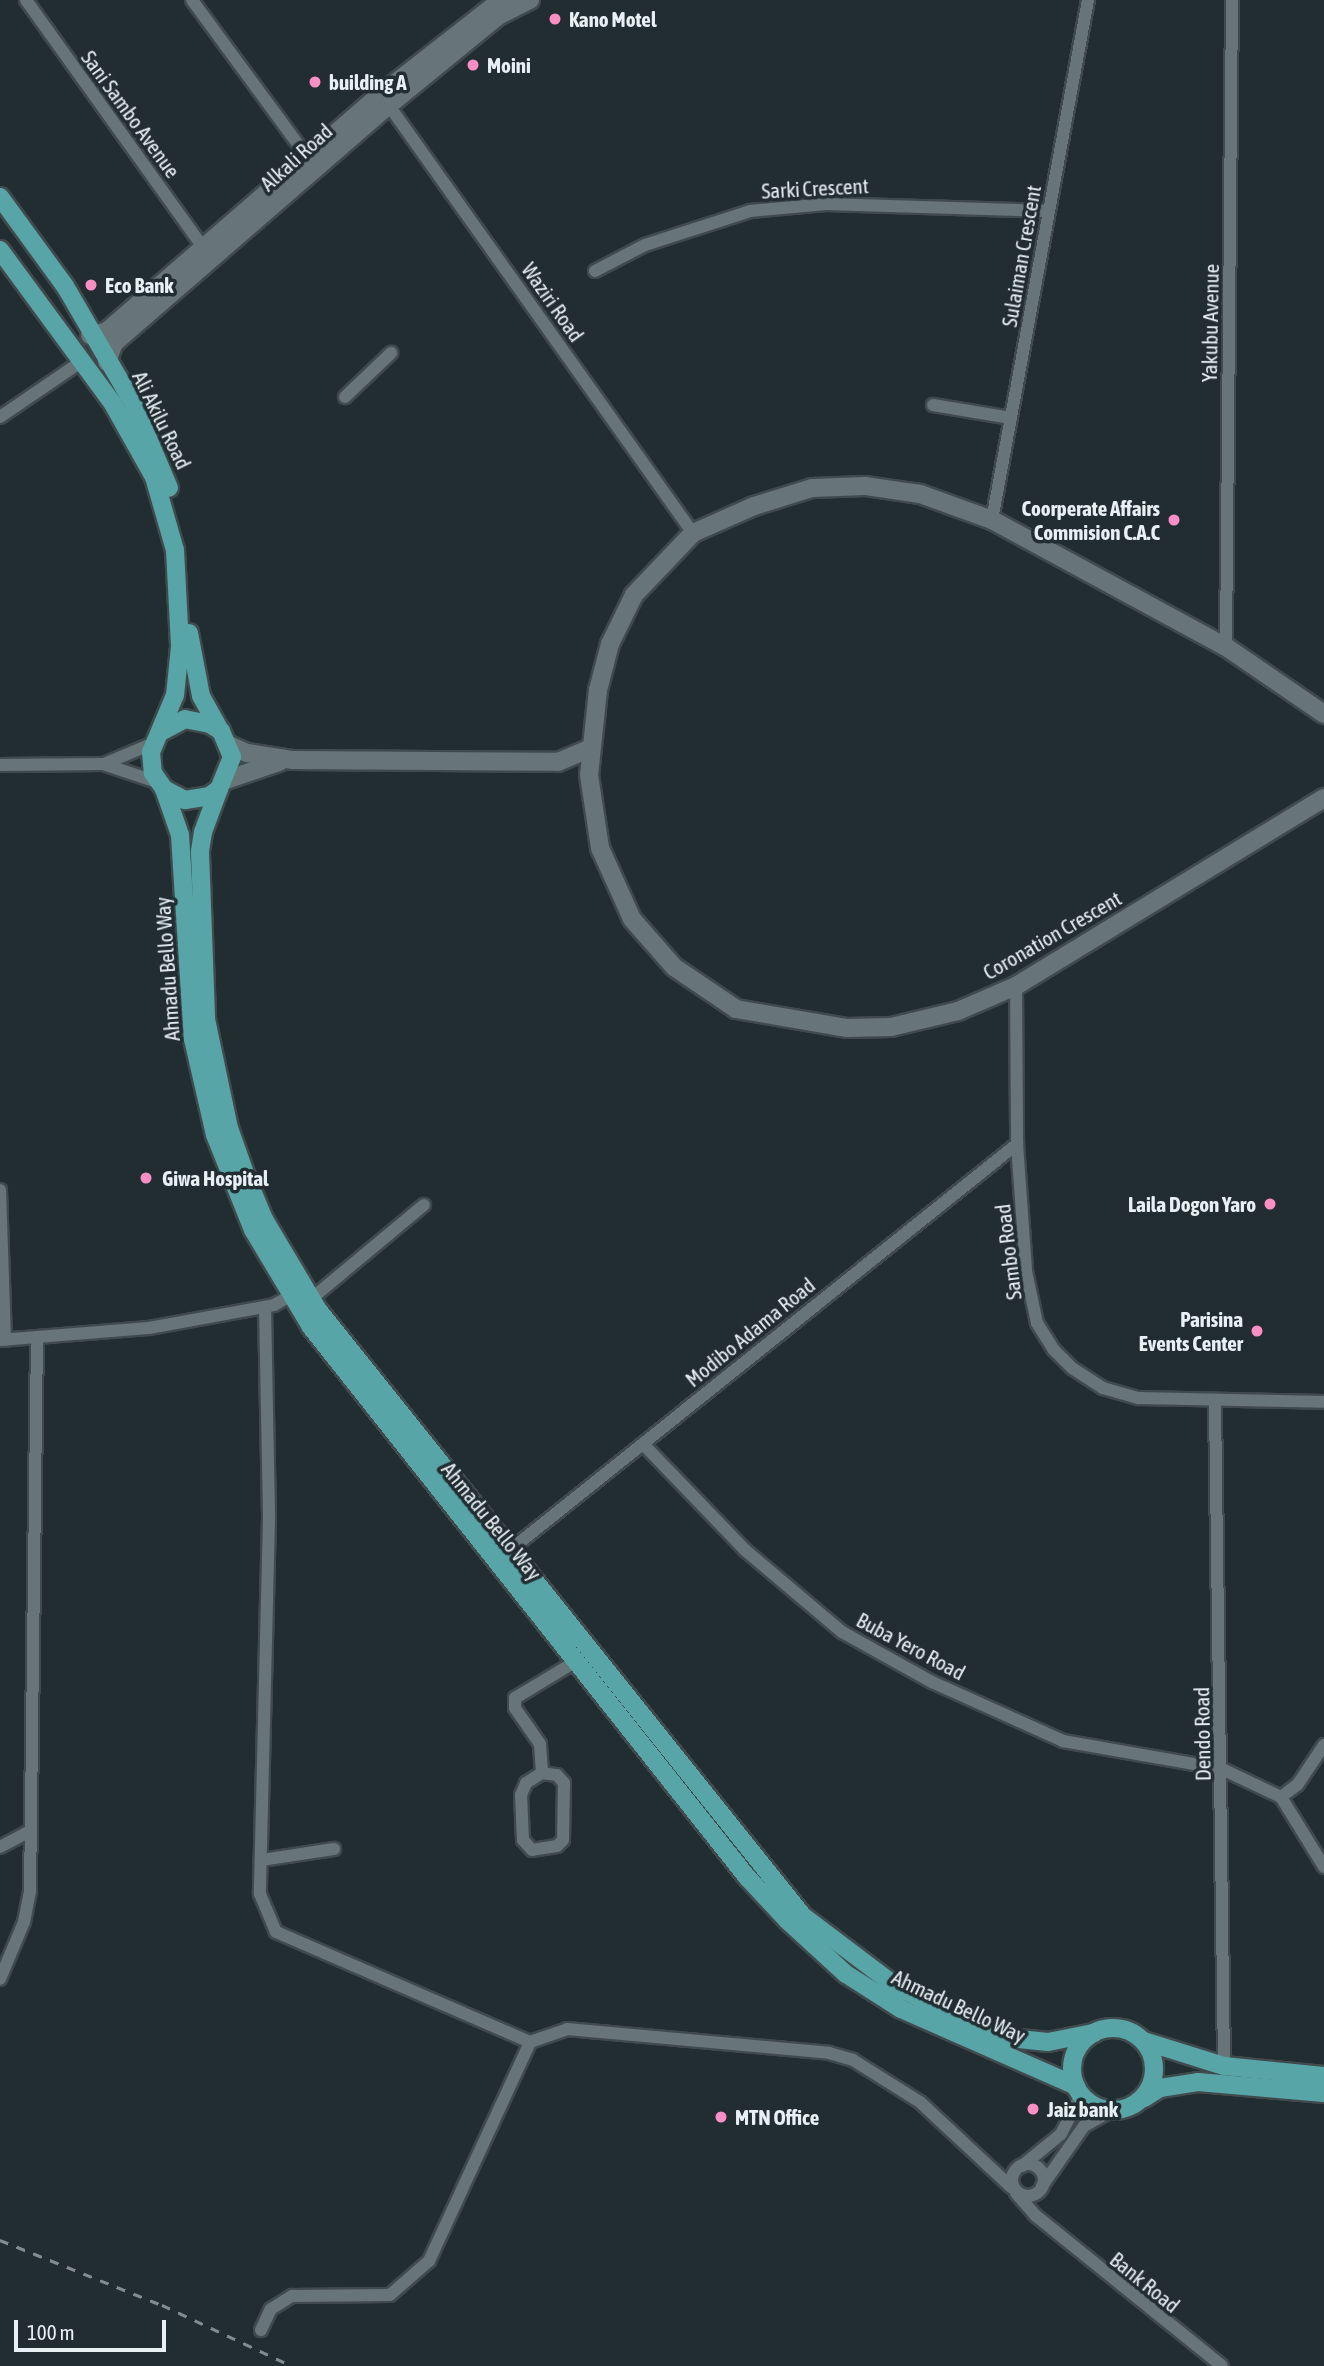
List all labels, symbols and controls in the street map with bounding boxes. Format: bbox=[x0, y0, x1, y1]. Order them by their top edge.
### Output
place label: Kano Motel bbox=[569, 6, 656, 32]
marker: Kano Motel bbox=[547, 11, 563, 27]
street label: Sani Sambo Avenue bbox=[76, 46, 186, 182]
place label: Moini bbox=[487, 52, 531, 78]
marker: Moini bbox=[465, 57, 481, 73]
place label: building A bbox=[329, 69, 406, 95]
marker: building A bbox=[307, 74, 323, 90]
street label: Alkali Road bbox=[255, 118, 337, 196]
street label: Sarki Crescent bbox=[761, 173, 869, 203]
street label: Sulaiman Crescent bbox=[996, 183, 1046, 329]
street label: Waziri Road bbox=[517, 258, 589, 346]
street label: Yakubu Avenue bbox=[1196, 264, 1224, 382]
place label: Eco Bank bbox=[105, 272, 174, 298]
marker: Eco Bank bbox=[83, 277, 99, 293]
street label: Ali Akilu Road bbox=[127, 367, 197, 473]
place label: Coorperate Affairs Commision C.A.C bbox=[1021, 495, 1160, 545]
marker: Coorperate Affairs Commision C.A.C bbox=[1166, 512, 1182, 528]
street label: Coronation Crescent bbox=[978, 885, 1126, 985]
street label: Ahmadu Bello Way bbox=[149, 896, 185, 1042]
place label: Giwa Hospital bbox=[162, 1165, 269, 1191]
marker: Giwa Hospital bbox=[136, 1168, 156, 1188]
place label: Laila Dogon Yaro bbox=[1128, 1191, 1256, 1217]
marker: Laila Dogon Yaro bbox=[1262, 1196, 1278, 1212]
street label: Sambo Road bbox=[990, 1203, 1026, 1301]
street label: Modibo Adama Road bbox=[680, 1272, 820, 1392]
place label: Parisina Events Center bbox=[1139, 1306, 1243, 1356]
marker: Parisina Events Center bbox=[1249, 1323, 1265, 1339]
street label: Ahmadu Bello Way bbox=[437, 1457, 547, 1585]
street label: Buba Yero Road bbox=[852, 1607, 970, 1685]
street label: Dendo Road bbox=[1189, 1687, 1215, 1781]
street label: Ahmadu Bello Way bbox=[888, 1964, 1030, 2048]
place label: Jaiz bank bbox=[1047, 2096, 1118, 2122]
marker: Jaiz bank bbox=[1025, 2101, 1041, 2117]
place label: MTN Office bbox=[735, 2104, 819, 2130]
marker: MTN Office bbox=[713, 2109, 729, 2125]
street label: Bank Road bbox=[1105, 2246, 1185, 2318]
scale bar bbox=[18, 2306, 170, 2350]
text: 100 m bbox=[27, 2320, 75, 2344]

